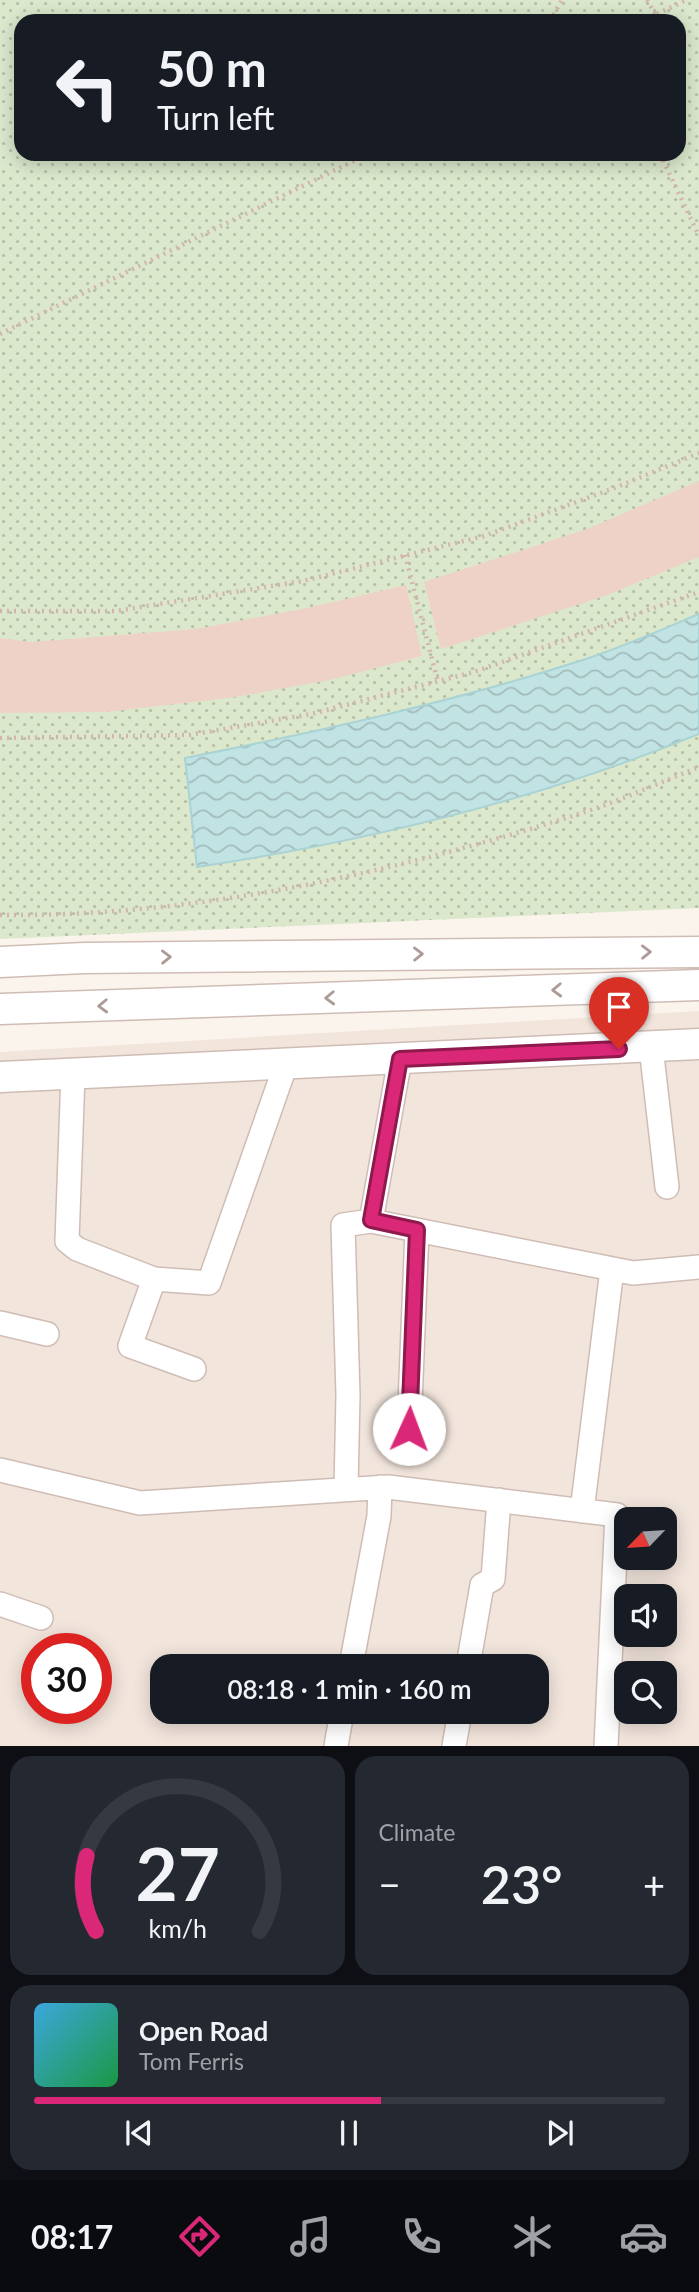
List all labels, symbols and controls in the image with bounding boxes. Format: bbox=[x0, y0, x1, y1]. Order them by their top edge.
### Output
text: 50 m bbox=[157, 39, 267, 97]
icon: left bbox=[42, 42, 133, 133]
text: Turn left bbox=[157, 98, 274, 137]
one-way arrow bbox=[641, 944, 651, 960]
one-way arrow bbox=[413, 947, 424, 962]
one-way arrow bbox=[161, 949, 172, 965]
pin bbox=[589, 977, 649, 1049]
one-way arrow bbox=[552, 982, 563, 997]
icon: arrive bbox=[600, 988, 638, 1026]
one-way arrow bbox=[324, 990, 335, 1005]
one-way arrow bbox=[97, 998, 108, 1013]
position arrow bbox=[372, 1392, 446, 1466]
north arrow bbox=[614, 1507, 677, 1570]
map controls bbox=[614, 1507, 677, 1724]
button: sound bbox=[614, 1584, 677, 1647]
speed limit sign: 30 bbox=[21, 1633, 112, 1724]
button: search bbox=[614, 1661, 677, 1724]
text: 08:18 · 1 min · 160 m bbox=[227, 1673, 472, 1705]
text: Climate bbox=[379, 1818, 455, 1846]
text: 27 bbox=[135, 1830, 219, 1918]
text: 23° bbox=[481, 1853, 563, 1915]
text: − bbox=[379, 1861, 401, 1907]
text: + bbox=[643, 1861, 665, 1907]
text: km/h bbox=[148, 1913, 207, 1943]
text: Open Road bbox=[139, 2015, 268, 2047]
text: Tom Ferris bbox=[139, 2047, 244, 2075]
icon: previous bbox=[120, 2114, 158, 2152]
icon: pause bbox=[330, 2114, 368, 2152]
icon: next bbox=[541, 2114, 579, 2152]
icon: directions bbox=[175, 2212, 224, 2261]
icon: music bbox=[286, 2212, 335, 2261]
icon: phone bbox=[397, 2212, 446, 2261]
icon: climate bbox=[508, 2212, 557, 2261]
icon: car bbox=[619, 2212, 668, 2261]
text: 08:17 bbox=[31, 2217, 113, 2256]

